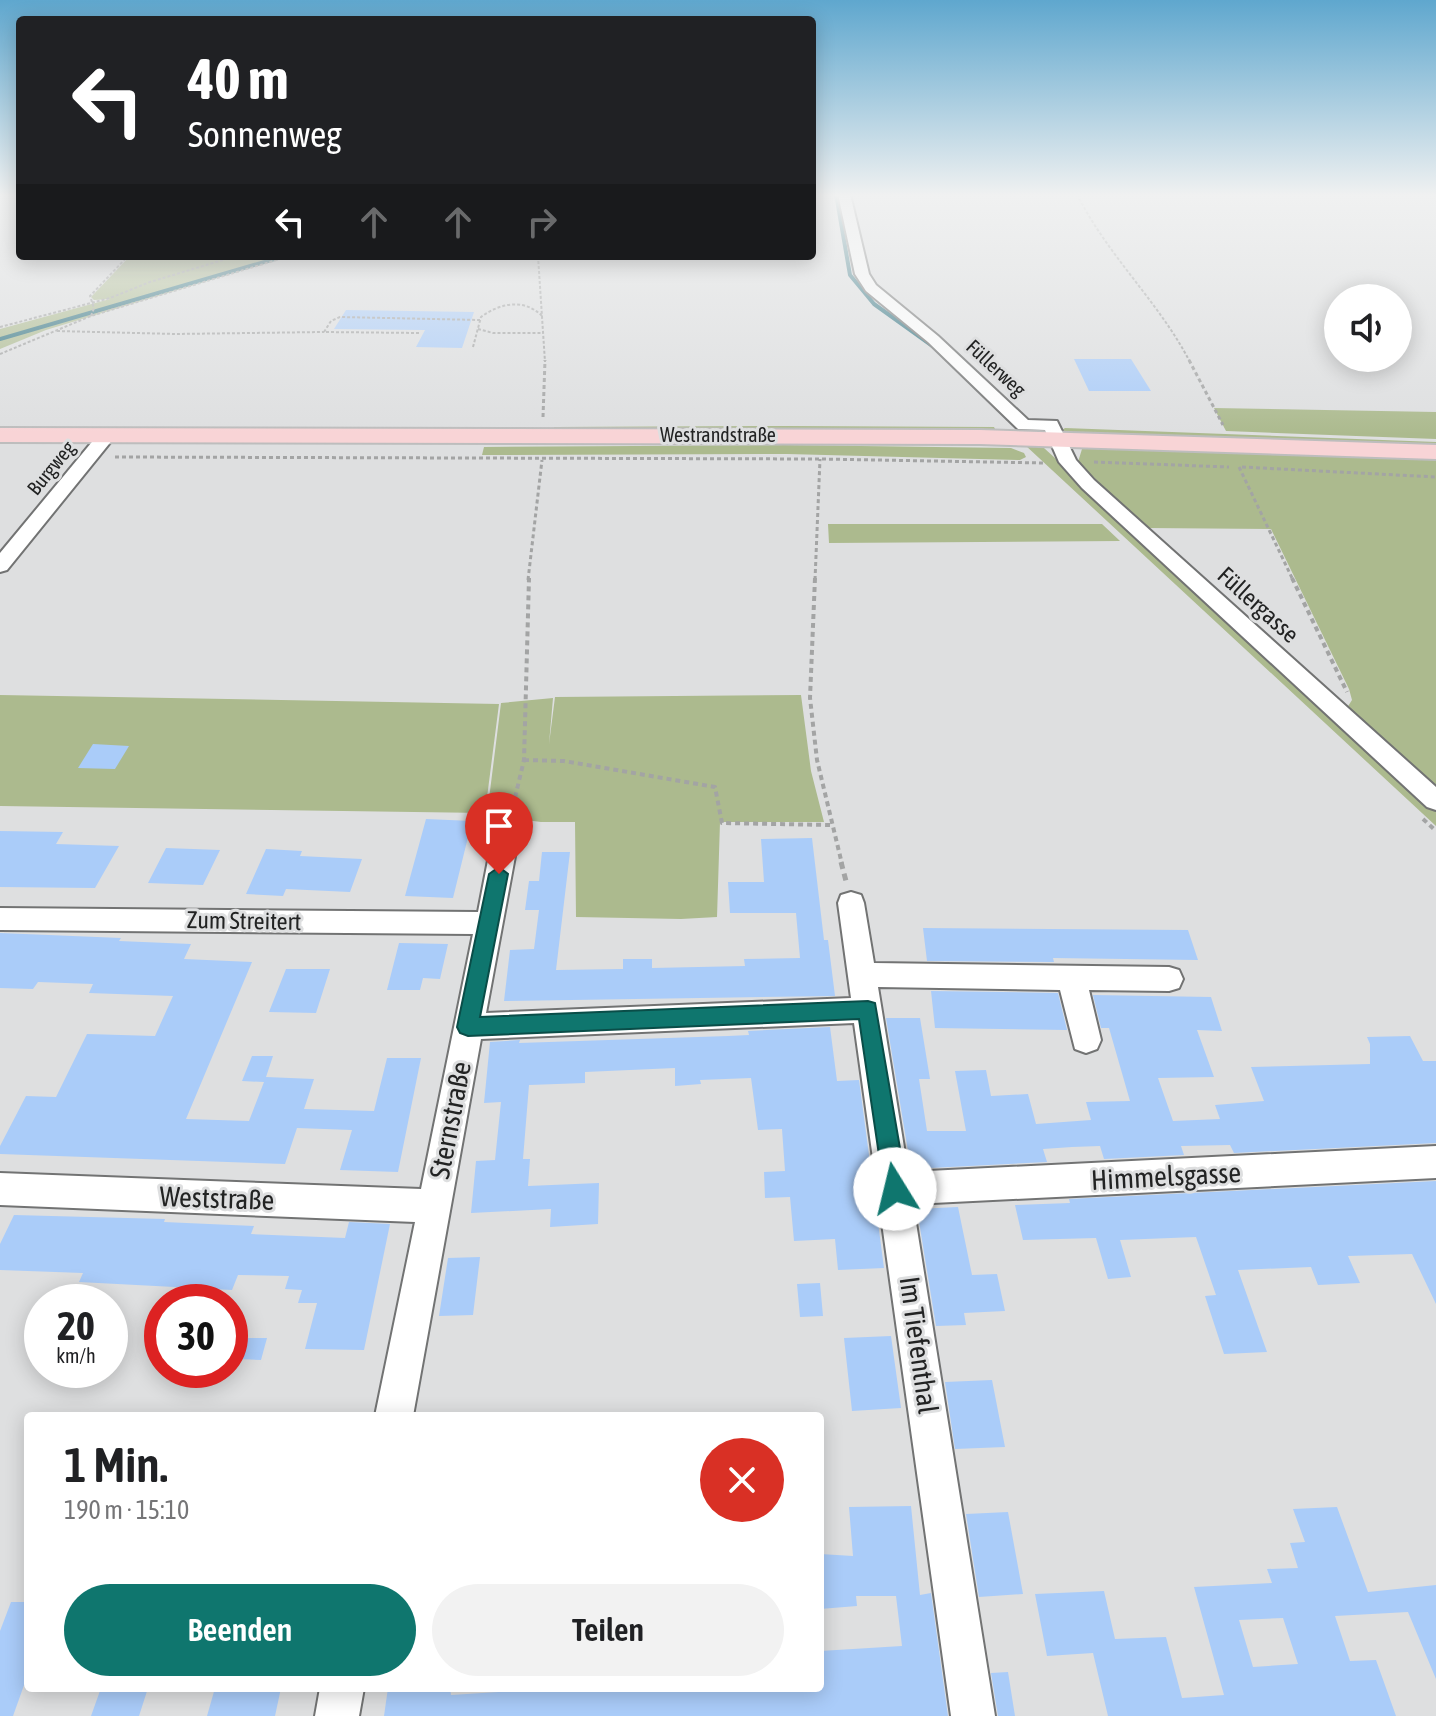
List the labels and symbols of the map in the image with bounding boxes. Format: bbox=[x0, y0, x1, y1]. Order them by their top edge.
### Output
street label: Füllerweg bbox=[962, 335, 1031, 401]
street label: Westrandstraße bbox=[660, 423, 776, 446]
street label: Burgweg bbox=[22, 436, 79, 499]
street label: Füllergasse bbox=[1212, 561, 1304, 648]
pin bbox=[465, 792, 533, 874]
street label: Zum Streitert bbox=[186, 906, 302, 935]
street label: Sternstraße bbox=[423, 1059, 477, 1181]
position arrow bbox=[853, 1147, 937, 1231]
street label: Himmelsgasse bbox=[1090, 1156, 1242, 1196]
street label: Weststraße bbox=[159, 1180, 275, 1216]
street label: Im Tiefenthal bbox=[894, 1274, 945, 1416]
speed limit sign: 30 bbox=[144, 1284, 248, 1388]

